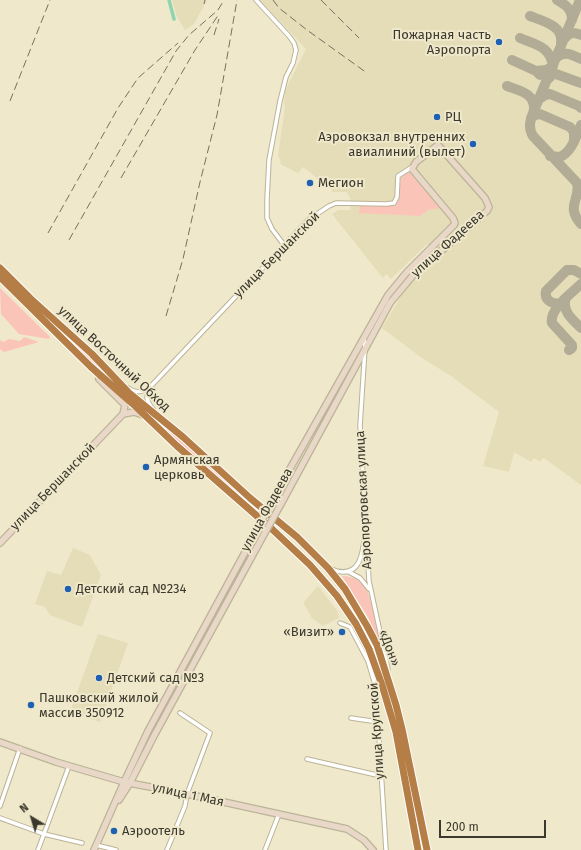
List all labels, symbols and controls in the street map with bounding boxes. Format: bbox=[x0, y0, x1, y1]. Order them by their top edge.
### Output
place label: Пожарная часть Аэропорта bbox=[392, 27, 491, 58]
marker: Пожарная часть Аэропорта bbox=[494, 37, 504, 47]
place label: РЦ bbox=[445, 109, 461, 125]
marker: РЦ bbox=[432, 112, 442, 122]
place label: Аэровокзал внутренних авиалиний (вылет) bbox=[318, 129, 465, 160]
marker: Аэровокзал внутренних авиалиний (вылет) bbox=[468, 139, 478, 149]
place label: Мегион bbox=[318, 175, 364, 191]
marker: Мегион bbox=[305, 178, 315, 188]
street label: улица Фадеева bbox=[408, 207, 488, 281]
street label: улица Бершанской bbox=[231, 209, 323, 301]
street label: улица Восточный Обход bbox=[55, 303, 173, 415]
street label: Аэропортовская улица bbox=[353, 430, 375, 570]
street label: улица Бершанской bbox=[7, 440, 99, 534]
place label: Армянская церковь bbox=[154, 452, 220, 483]
marker: Армянская церковь bbox=[141, 462, 151, 472]
street label: улица Фадеева bbox=[238, 466, 296, 554]
place label: Детский сад №234 bbox=[76, 581, 186, 597]
marker: Детский сад №234 bbox=[63, 584, 73, 594]
place label: «Визит» bbox=[283, 624, 334, 640]
marker: «Визит» bbox=[337, 627, 347, 637]
street label: «Дон» bbox=[375, 627, 403, 669]
place label: Детский сад №3 bbox=[107, 670, 204, 686]
marker: Детский сад №3 bbox=[94, 673, 104, 683]
street label: улица Крупской bbox=[366, 682, 388, 780]
place label: Пашковский жилой массив 350912 bbox=[39, 690, 159, 721]
marker: Пашковский жилой массив 350912 bbox=[26, 700, 36, 710]
street label: улица 1 Мая bbox=[151, 780, 225, 810]
north arrow bbox=[12, 798, 52, 838]
text: N bbox=[17, 801, 31, 816]
scale bar bbox=[441, 812, 548, 838]
text: 200 m bbox=[446, 820, 479, 834]
place label: Аэроотель bbox=[122, 823, 185, 839]
marker: Аэроотель bbox=[109, 826, 119, 836]

